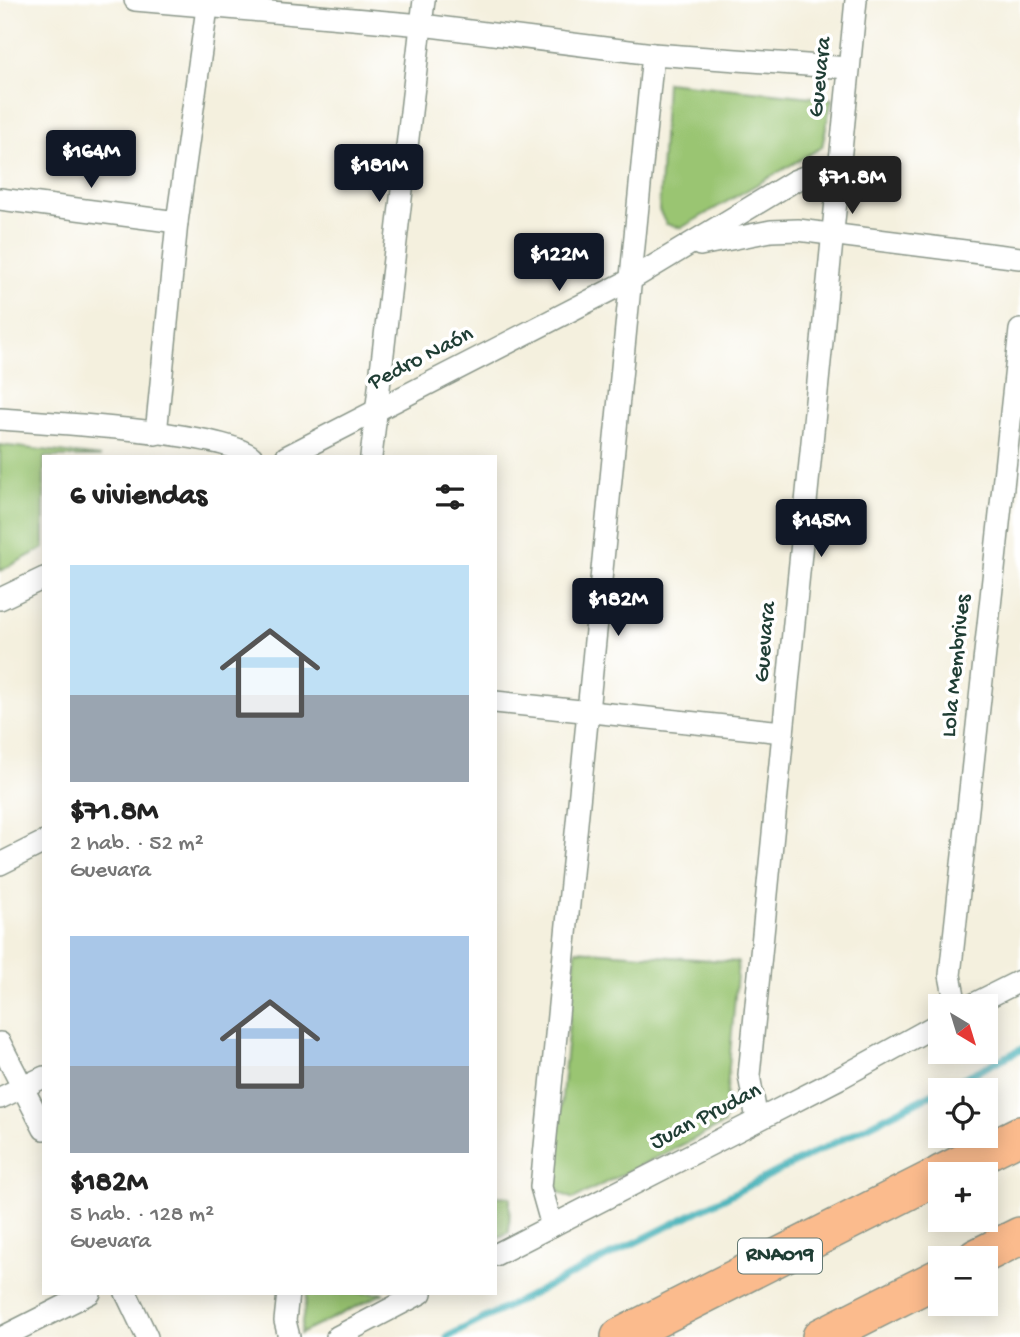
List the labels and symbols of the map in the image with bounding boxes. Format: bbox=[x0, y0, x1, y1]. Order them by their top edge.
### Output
street label: Guevara bbox=[803, 34, 839, 119]
pin: $164M bbox=[42, 130, 140, 190]
pin: $181M bbox=[330, 144, 428, 204]
pin: $71.8M bbox=[795, 156, 909, 216]
pin: $122M bbox=[510, 233, 608, 293]
street label: Pedro Naón bbox=[363, 321, 478, 397]
pin: $145M bbox=[772, 500, 870, 559]
pin: $182M bbox=[569, 578, 667, 638]
street label: Lola Membrives bbox=[936, 593, 978, 739]
street label: Guevara bbox=[749, 599, 783, 684]
north arrow bbox=[928, 994, 998, 1064]
street label: Juan Prudan bbox=[646, 1077, 766, 1156]
road number: RNA019 bbox=[738, 1238, 822, 1274]

